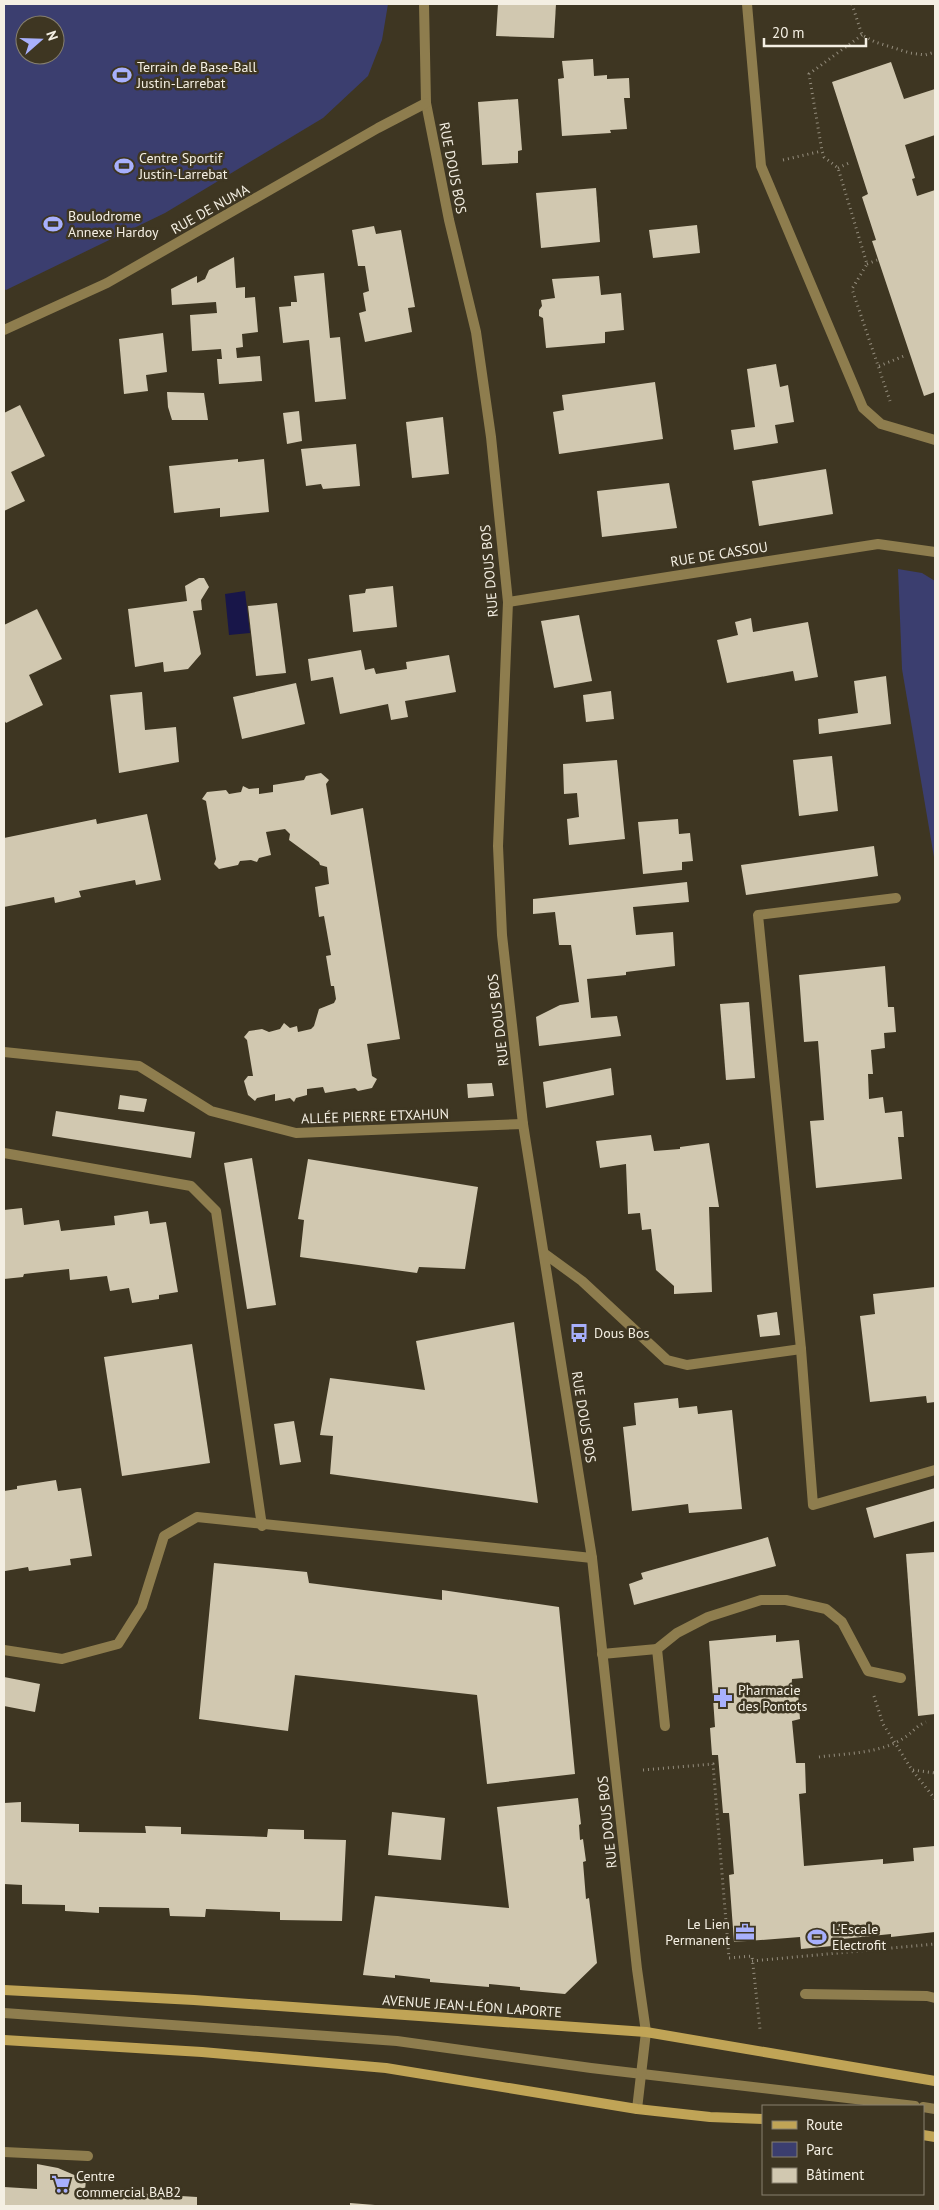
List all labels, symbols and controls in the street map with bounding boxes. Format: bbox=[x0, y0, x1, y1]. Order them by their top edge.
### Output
north arrow bbox=[15, 15, 65, 65]
scale bar bbox=[764, 15, 866, 47]
text: 20 m bbox=[772, 23, 805, 42]
text: N bbox=[42, 28, 62, 43]
place label: Terrain de Base-Ball Justin-Larrebat bbox=[136, 58, 257, 92]
sports icon: Terrain de Base-Ball Justin-Larrebat bbox=[111, 64, 133, 86]
street label: RUE DOUS BOS bbox=[435, 121, 471, 215]
place label: Centre Sportif Justin-Larrebat bbox=[138, 149, 228, 183]
sports icon: Centre Sportif Justin-Larrebat bbox=[113, 155, 135, 177]
street label: RUE DE NUMA bbox=[168, 180, 253, 238]
place label: Boulodrome Annexe Hardoy bbox=[68, 207, 159, 241]
sports icon: Boulodrome Annexe Hardoy bbox=[42, 213, 64, 235]
street label: RUE DOUS BOS bbox=[476, 524, 502, 618]
street label: RUE DE CASSOU bbox=[669, 537, 769, 571]
street label: RUE DOUS BOS bbox=[483, 973, 513, 1067]
street label: ALLÉE PIERRE ETXAHUN bbox=[301, 1104, 449, 1128]
bus stop icon: Dous Bos bbox=[568, 1322, 590, 1344]
place label: Dous Bos bbox=[594, 1324, 650, 1342]
street label: RUE DOUS BOS bbox=[568, 1370, 600, 1464]
place label: Pharmacie des Pontots bbox=[738, 1681, 808, 1715]
pharmacy icon: Pharmacie des Pontots bbox=[712, 1687, 734, 1709]
street label: RUE DOUS BOS bbox=[593, 1775, 621, 1869]
place label: Le Lien Permanent bbox=[665, 1915, 730, 1949]
place label: L'Escale Electrofit bbox=[832, 1920, 886, 1954]
office icon: Le Lien Permanent bbox=[734, 1921, 756, 1943]
sports icon: L'Escale Electrofit bbox=[806, 1926, 828, 1948]
street label: AVENUE JEAN-LÉON LAPORTE bbox=[382, 1991, 562, 2021]
legend bbox=[762, 2105, 924, 2195]
text: Route bbox=[806, 2115, 843, 2134]
text: Parc bbox=[806, 2140, 833, 2159]
text: Bâtiment bbox=[806, 2165, 864, 2184]
place label: Centre commercial BAB2 bbox=[76, 2167, 181, 2201]
supermarket icon: Centre commercial BAB2 bbox=[50, 2173, 72, 2195]

